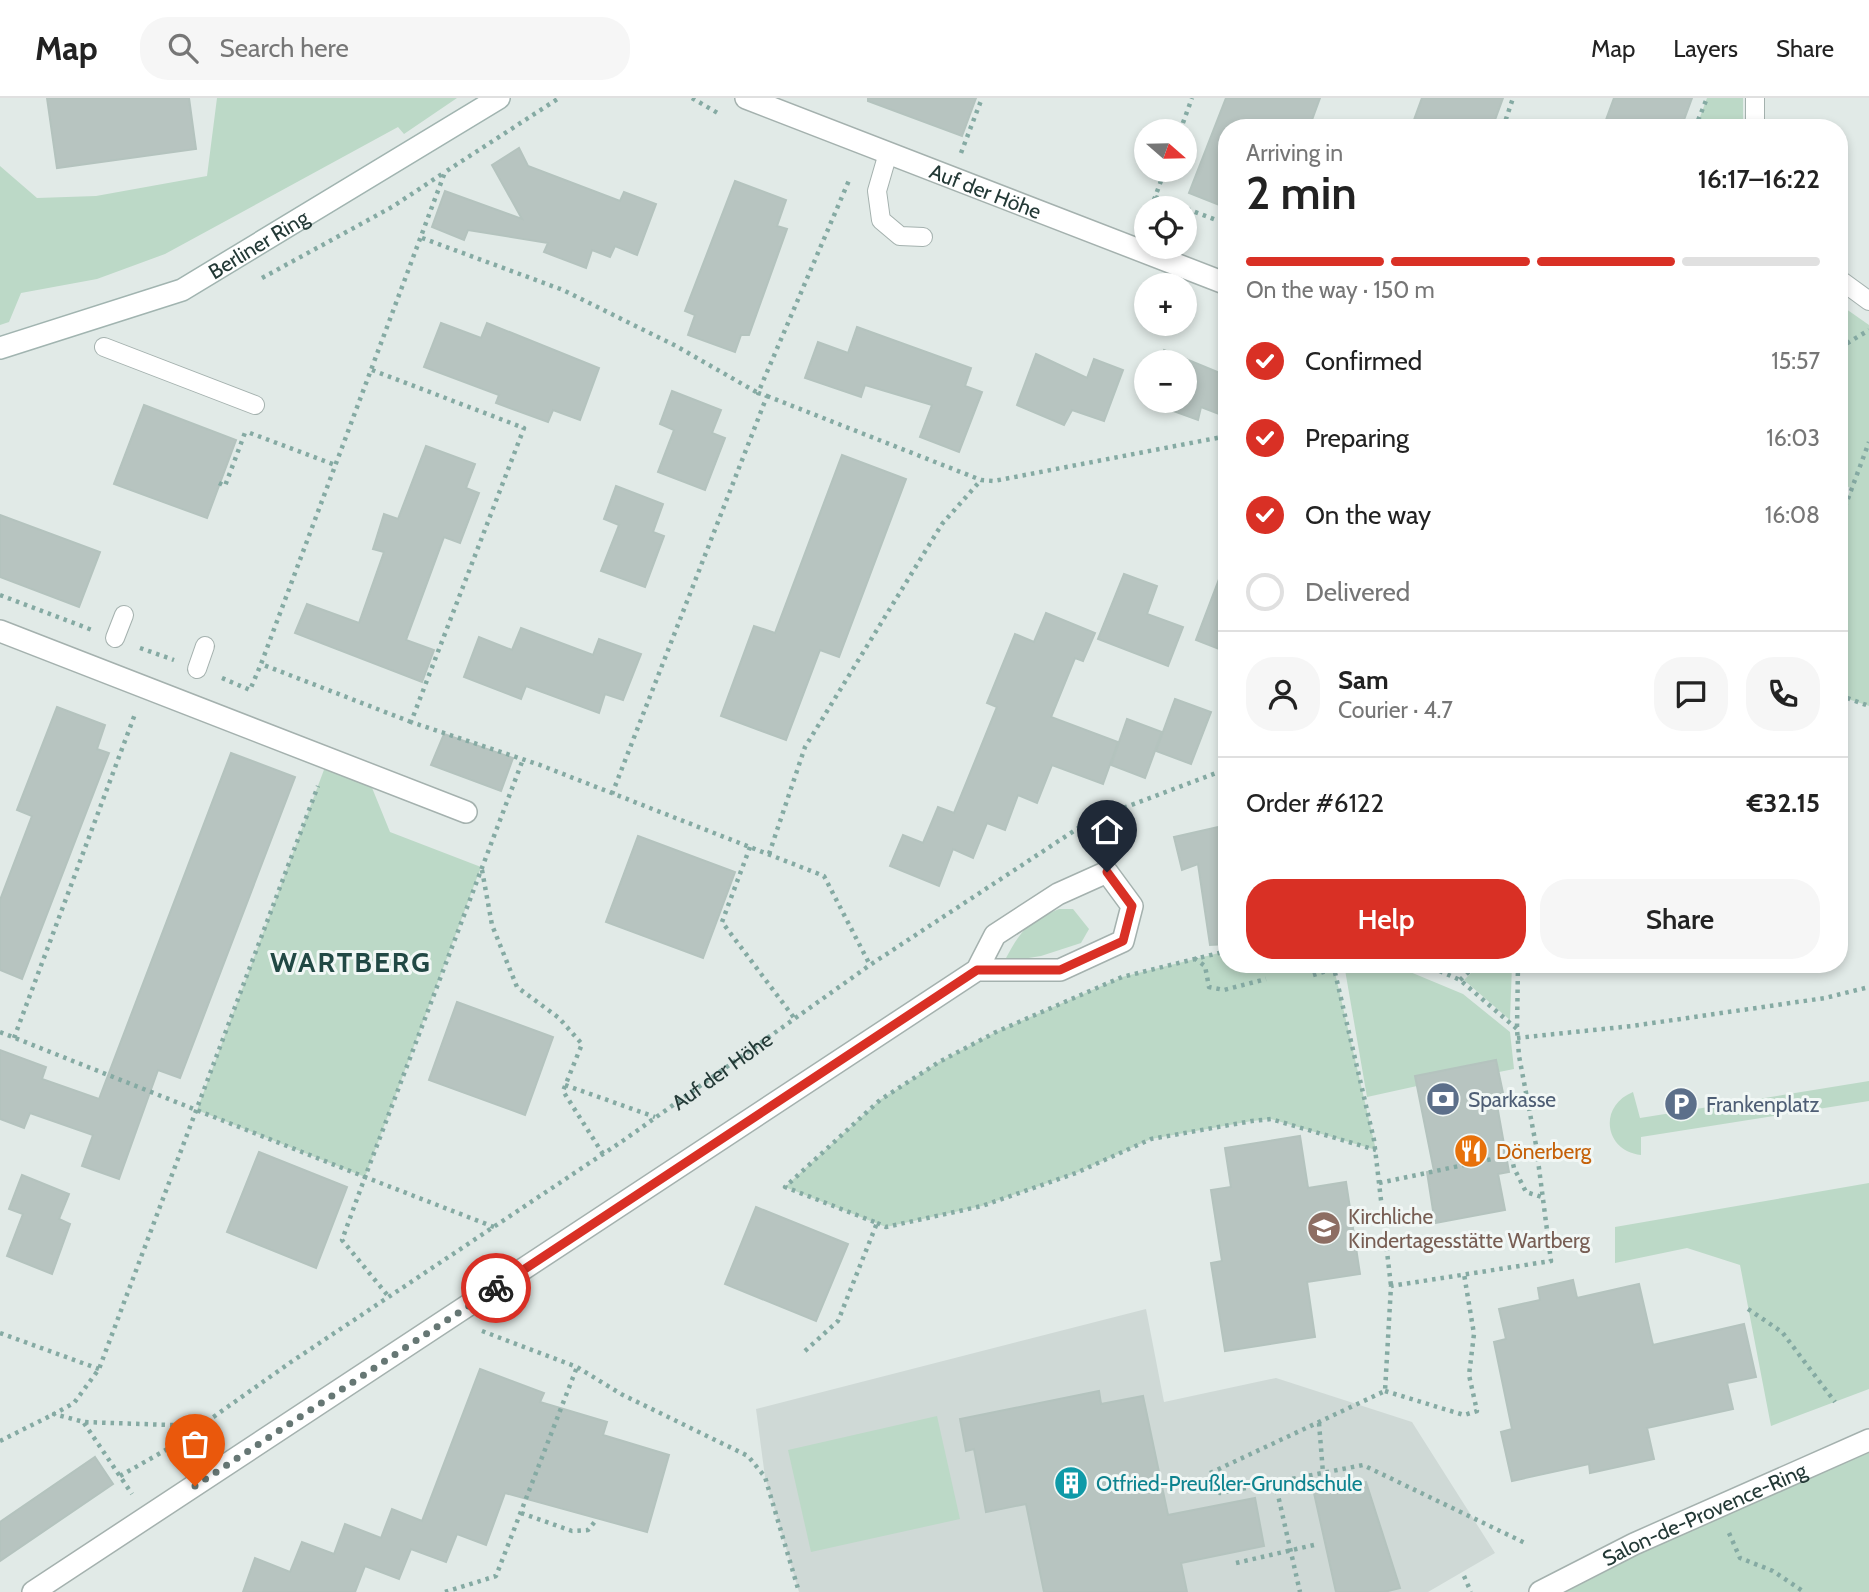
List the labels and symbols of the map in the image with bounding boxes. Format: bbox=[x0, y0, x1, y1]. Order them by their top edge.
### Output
north arrow bbox=[1134, 119, 1197, 182]
street label: Auf der Höhe bbox=[926, 158, 1045, 224]
street label: Berliner Ring bbox=[204, 204, 313, 284]
pin bbox=[1077, 800, 1137, 872]
district label: WARTBERG bbox=[270, 945, 432, 979]
street label: Auf der Höhe bbox=[667, 1026, 777, 1115]
bank icon: Sparkasse bbox=[1424, 1080, 1462, 1118]
parking icon: Frankenplatz bbox=[1662, 1085, 1700, 1123]
place label: Sparkasse bbox=[1468, 1087, 1556, 1112]
place label: Frankenplatz bbox=[1706, 1092, 1819, 1117]
restaurant icon: Dönerberg bbox=[1452, 1132, 1490, 1170]
place label: Dönerberg bbox=[1496, 1139, 1592, 1164]
place label: Kirchliche Kindertagesstätte Wartberg bbox=[1348, 1204, 1591, 1253]
school or university icon: Kirchliche Kindertagesstätte Wartberg bbox=[1305, 1209, 1343, 1247]
courier bbox=[461, 1253, 531, 1323]
pin bbox=[165, 1414, 225, 1486]
street label: Salon-de-Provence-Ring bbox=[1598, 1457, 1811, 1571]
building icon: Otfried-Preußler-Grundschule bbox=[1052, 1464, 1090, 1502]
place label: Otfried-Preußler-Grundschule bbox=[1096, 1471, 1363, 1496]

